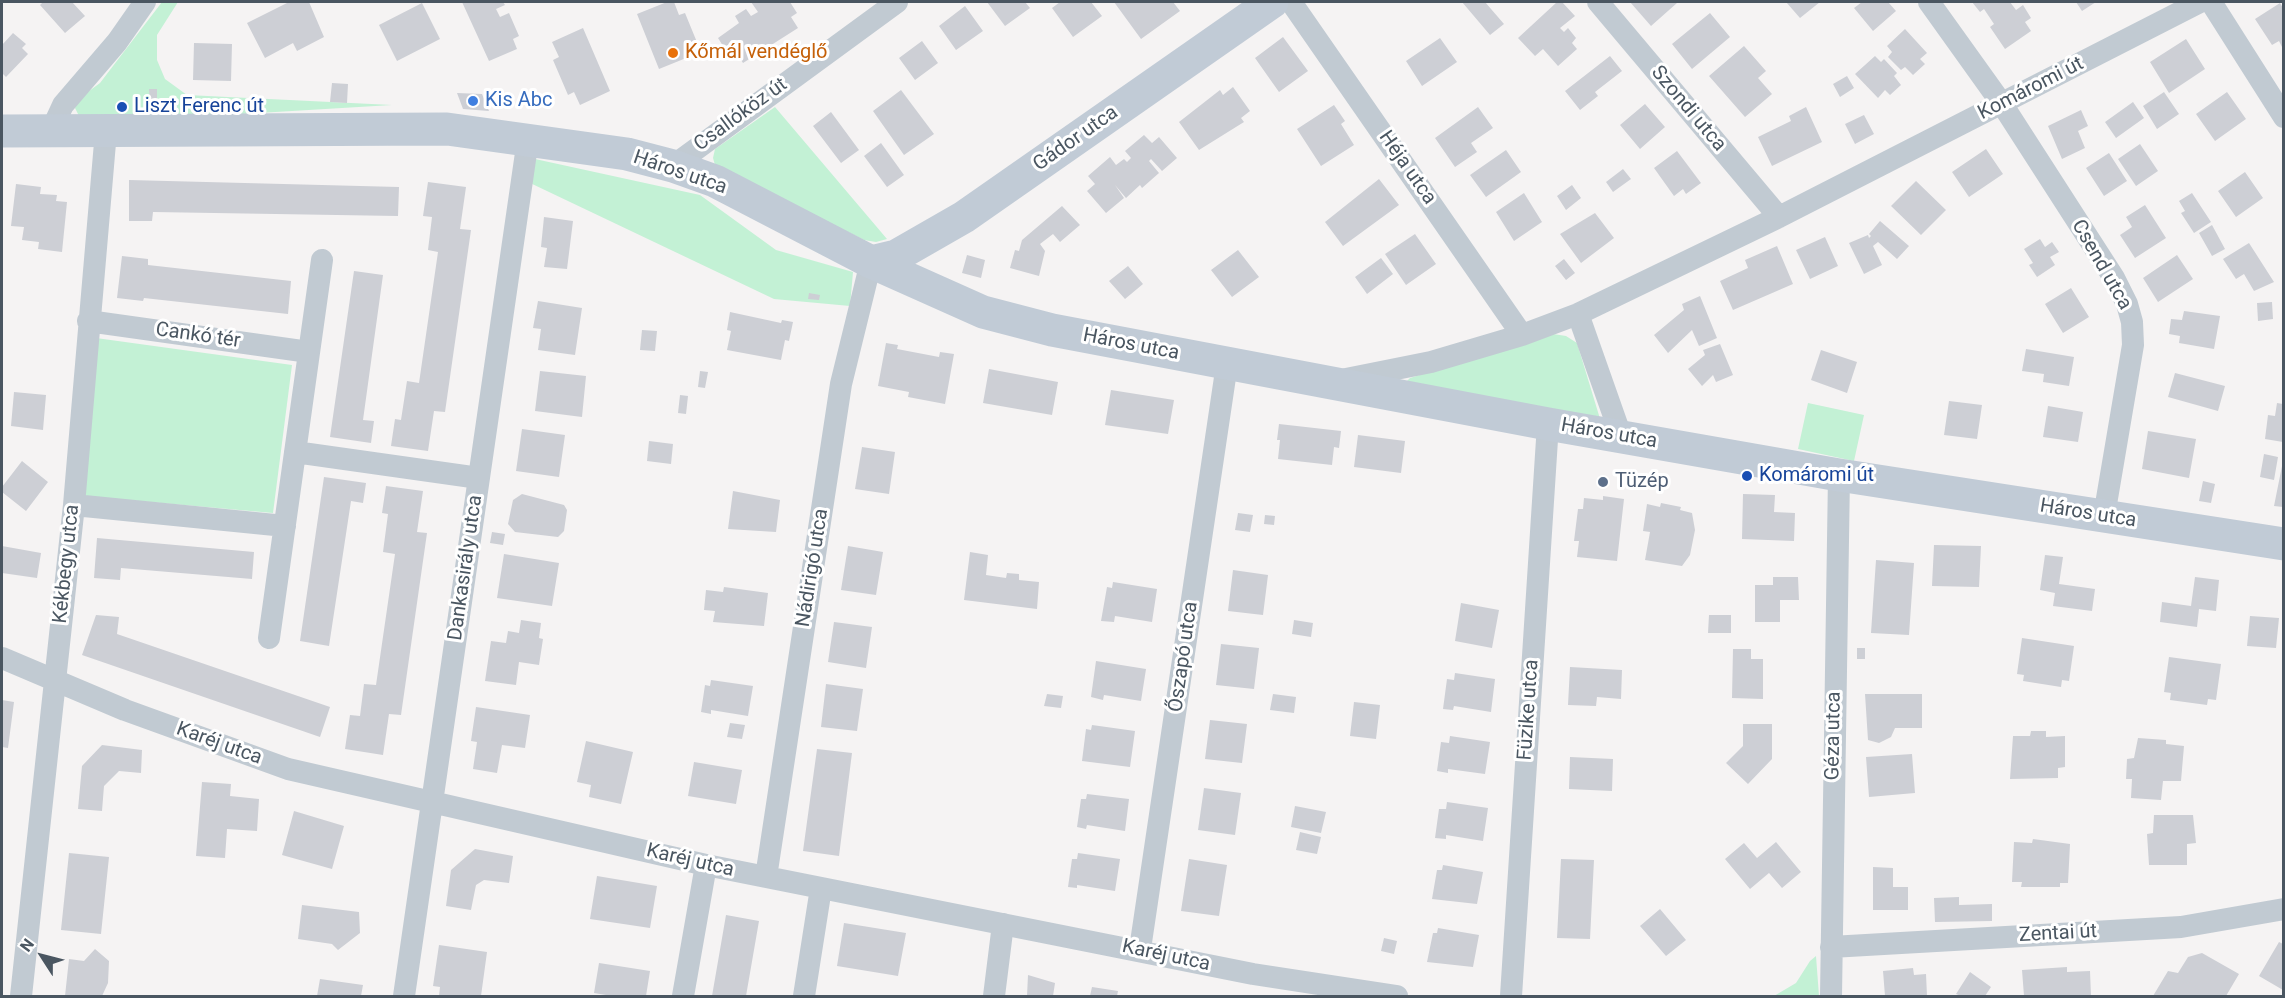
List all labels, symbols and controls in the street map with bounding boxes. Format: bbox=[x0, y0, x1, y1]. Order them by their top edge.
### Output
place label: Kőmál vendéglő bbox=[685, 41, 828, 65]
marker: Kőmál vendéglő bbox=[666, 46, 680, 60]
street label: Komáromi út bbox=[1974, 52, 2088, 126]
street label: Szondi utca bbox=[1645, 61, 1731, 157]
street label: Csallóköz út bbox=[690, 73, 792, 157]
place label: Kis Abc bbox=[485, 89, 552, 113]
marker: Kis Abc bbox=[466, 94, 480, 108]
place label: Liszt Ferenc út bbox=[134, 95, 264, 119]
marker: Liszt Ferenc út bbox=[115, 100, 129, 114]
street label: Gádor utca bbox=[1029, 101, 1123, 177]
street label: Héja utca bbox=[1373, 127, 1441, 209]
street label: Háros utca bbox=[630, 146, 730, 200]
street label: Csend utca bbox=[2066, 216, 2136, 314]
street label: Cankó tér bbox=[154, 318, 242, 354]
street label: Háros utca bbox=[1081, 324, 1181, 366]
street label: Háros utca bbox=[1559, 414, 1659, 454]
place label: Komáromi út bbox=[1759, 464, 1874, 488]
marker: Komáromi út bbox=[1740, 469, 1754, 483]
place label: Tüzép bbox=[1615, 470, 1669, 494]
marker: Tüzép bbox=[1596, 475, 1610, 489]
street label: Dankasirály utca bbox=[444, 494, 488, 642]
street label: Háros utca bbox=[2038, 495, 2138, 533]
street label: Kékbegy utca bbox=[49, 503, 85, 625]
street label: Nádirigó utca bbox=[792, 507, 834, 629]
street label: Őszapó utca bbox=[1164, 600, 1204, 714]
street label: Füzike utca bbox=[1514, 659, 1544, 761]
street label: Géza utca bbox=[1821, 691, 1847, 781]
street label: Karéj utca bbox=[173, 717, 265, 771]
street label: Karéj utca bbox=[644, 839, 736, 883]
street label: Zentai út bbox=[2018, 920, 2098, 948]
north arrow bbox=[12, 926, 72, 986]
text: N bbox=[16, 935, 38, 955]
street label: Karéj utca bbox=[1120, 935, 1212, 977]

